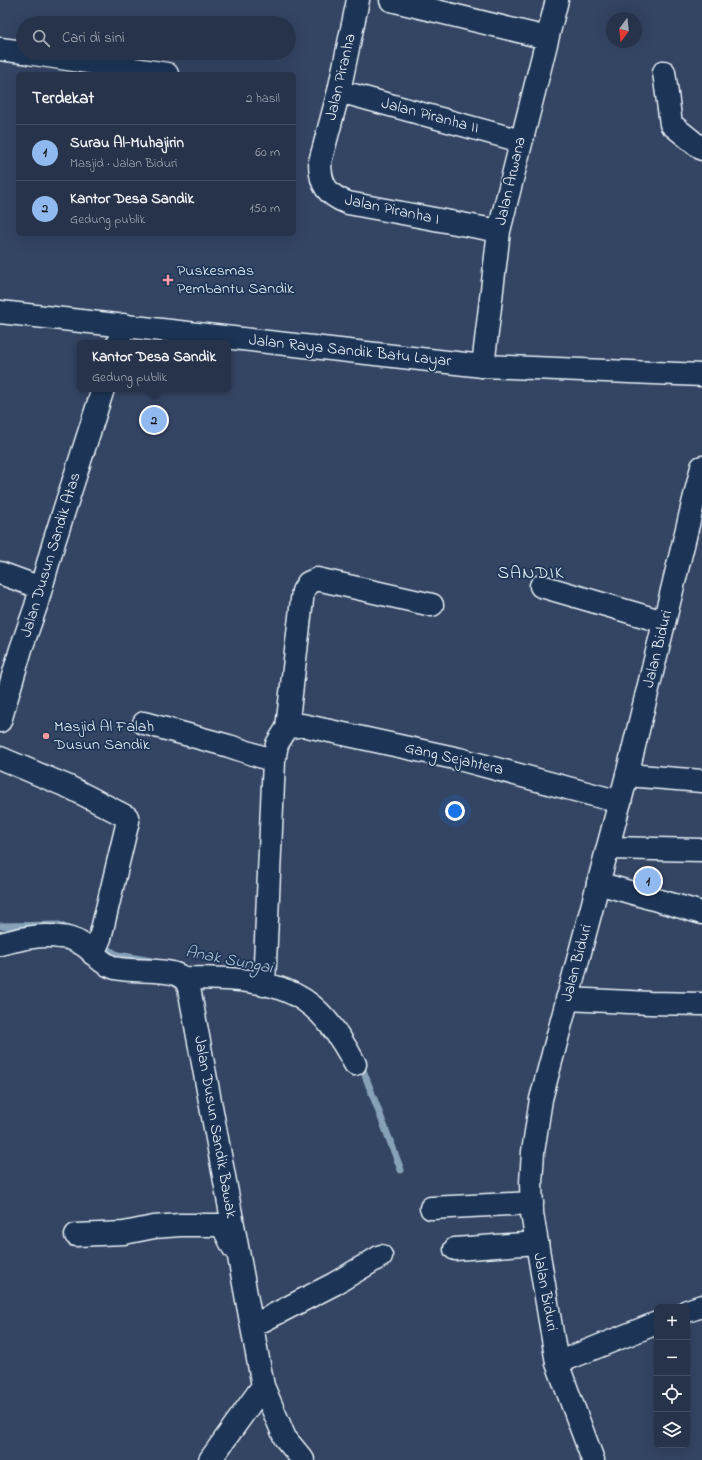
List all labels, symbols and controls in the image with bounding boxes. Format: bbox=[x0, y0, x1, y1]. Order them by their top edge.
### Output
north arrow bbox=[606, 12, 642, 48]
search box bbox=[16, 16, 296, 60]
icon: search bbox=[30, 27, 52, 49]
text: Cari di sini bbox=[62, 27, 125, 49]
street label: Jalan Piranha bbox=[319, 31, 363, 123]
text: Terdekat bbox=[32, 86, 94, 111]
text: 2 hasil bbox=[246, 89, 280, 108]
street label: Jalan Piranha II bbox=[379, 91, 481, 141]
text: Surau Al-Muhajirin bbox=[70, 132, 184, 154]
street label: Jalan Arwana bbox=[489, 134, 533, 228]
text: 1 bbox=[43, 143, 47, 162]
text: 60 m bbox=[255, 143, 280, 162]
text: Masjid · Jalan Biduri bbox=[70, 154, 177, 173]
text: Kantor Desa Sandik bbox=[70, 188, 194, 210]
street label: Jalan Piranha I bbox=[342, 188, 442, 232]
text: 2 bbox=[42, 199, 48, 218]
text: 150 m bbox=[249, 199, 280, 218]
text: Gedung publik bbox=[70, 210, 145, 229]
place label: Puskesmas Pembantu Sandik bbox=[177, 259, 295, 301]
marker: Puskesmas Pembantu Sandik bbox=[162, 274, 174, 286]
street label: Jalan Raya Sandik Batu Layar bbox=[248, 328, 452, 374]
popup bbox=[77, 340, 231, 392]
text: Kantor Desa Sandik bbox=[92, 346, 216, 368]
text: Gedung publik bbox=[92, 368, 167, 387]
pin: 2 bbox=[141, 405, 167, 435]
street label: Jalan Dusun Sandik Atas bbox=[14, 470, 88, 640]
district label: SANDIK bbox=[498, 561, 564, 587]
street label: Jalan Biduri bbox=[637, 608, 679, 690]
place label: Masjid Al Falah Dusun Sandik bbox=[53, 715, 154, 757]
marker: Masjid Al Falah Dusun Sandik bbox=[41, 731, 51, 741]
street label: Gang Sejahtera bbox=[402, 736, 506, 782]
your location bbox=[445, 801, 465, 821]
pin: 1 bbox=[635, 866, 661, 896]
street label: Jalan Biduri bbox=[555, 922, 599, 1004]
water label: Anak Sungai bbox=[183, 939, 277, 982]
street label: Jalan Dusun Sandik Bawak bbox=[187, 1034, 243, 1221]
street label: Jalan Biduri bbox=[526, 1251, 564, 1333]
map controls bbox=[654, 1304, 690, 1448]
button: + bbox=[654, 1304, 690, 1340]
button: − bbox=[654, 1340, 690, 1376]
button: locate bbox=[654, 1376, 690, 1412]
button: layers bbox=[654, 1412, 690, 1448]

